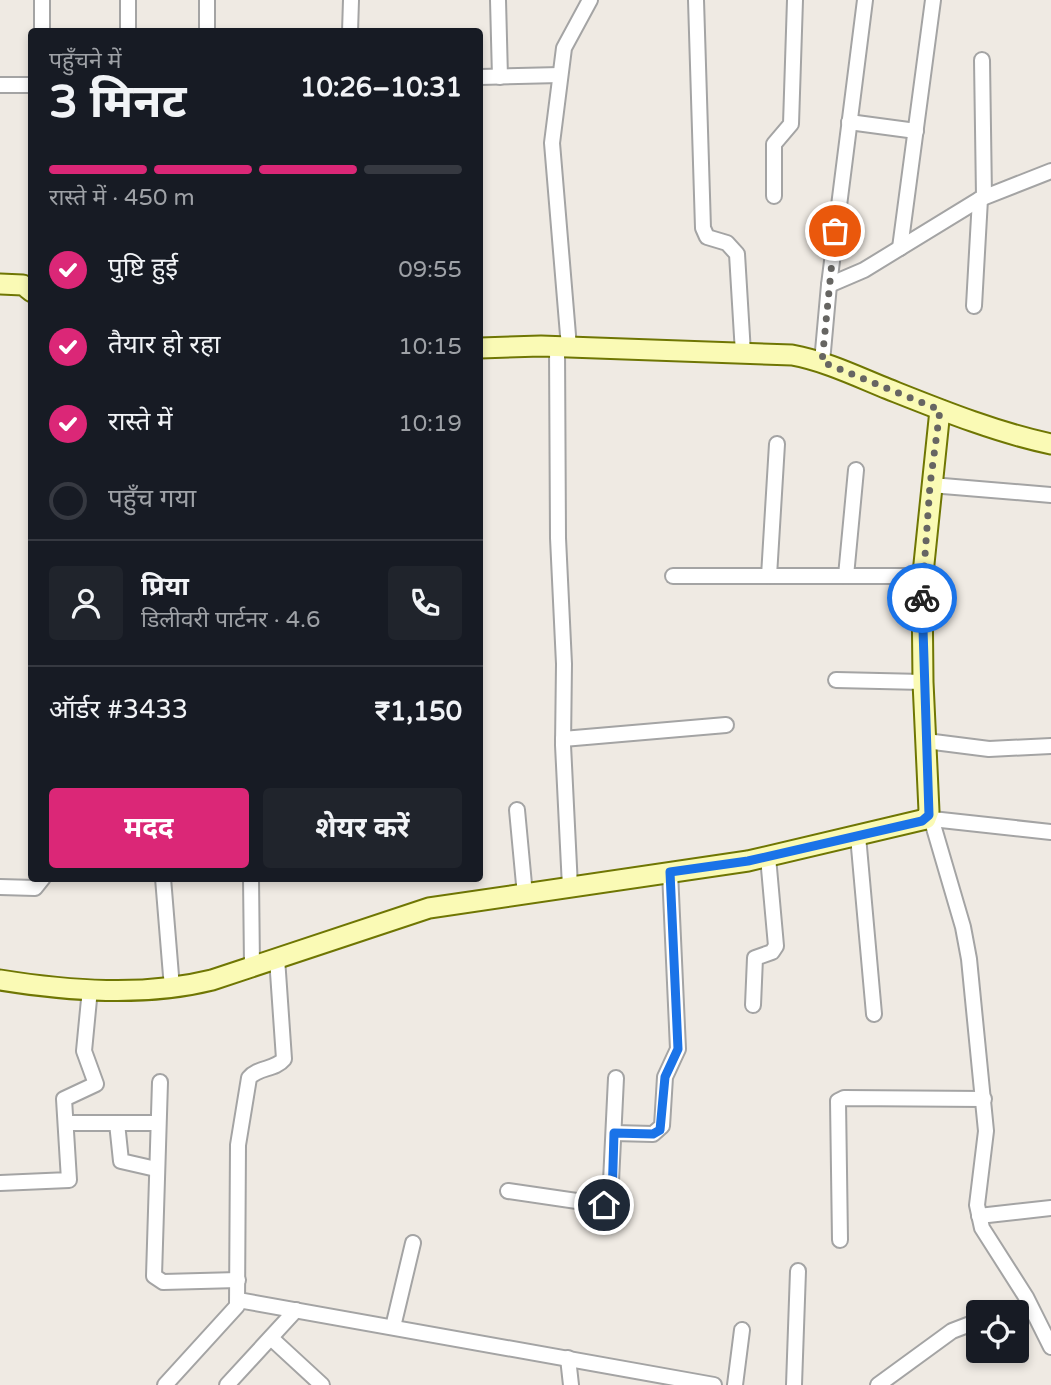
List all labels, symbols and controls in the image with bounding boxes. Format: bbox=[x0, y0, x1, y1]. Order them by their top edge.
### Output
text: पहुँचने में bbox=[49, 47, 121, 75]
text: 10:26–10:31 bbox=[300, 72, 462, 103]
text: 3 मिनट bbox=[49, 75, 186, 130]
text: रास्ते में · 450 m bbox=[49, 184, 195, 212]
pin bbox=[805, 201, 865, 261]
icon: bag bbox=[816, 212, 854, 250]
icon: check bbox=[49, 251, 87, 289]
text: पुष्टि हुई bbox=[108, 252, 178, 283]
text: 09:55 bbox=[398, 256, 462, 284]
icon: check bbox=[49, 328, 87, 366]
text: तैयार हो रहा bbox=[108, 329, 221, 360]
text: 10:15 bbox=[398, 333, 462, 361]
icon: check bbox=[49, 405, 87, 443]
text: रास्ते में bbox=[108, 406, 173, 437]
text: 10:19 bbox=[398, 410, 462, 438]
text: पहुँच गया bbox=[108, 483, 196, 514]
courier bbox=[887, 563, 957, 633]
button: person bbox=[49, 566, 123, 640]
button: phone bbox=[388, 566, 462, 640]
text: प्रिया bbox=[141, 571, 189, 602]
icon: bike bbox=[903, 579, 941, 617]
text: डिलीवरी पार्टनर · 4.6 bbox=[141, 606, 321, 634]
text: ऑर्डर #3433 bbox=[49, 694, 188, 725]
text: ₹1,150 bbox=[375, 696, 462, 727]
button: मदद bbox=[49, 788, 249, 868]
button: शेयर करें bbox=[263, 788, 462, 868]
pin bbox=[574, 1175, 634, 1235]
icon: home bbox=[585, 1186, 623, 1224]
map controls bbox=[966, 1300, 1029, 1363]
button: locate bbox=[966, 1300, 1029, 1363]

